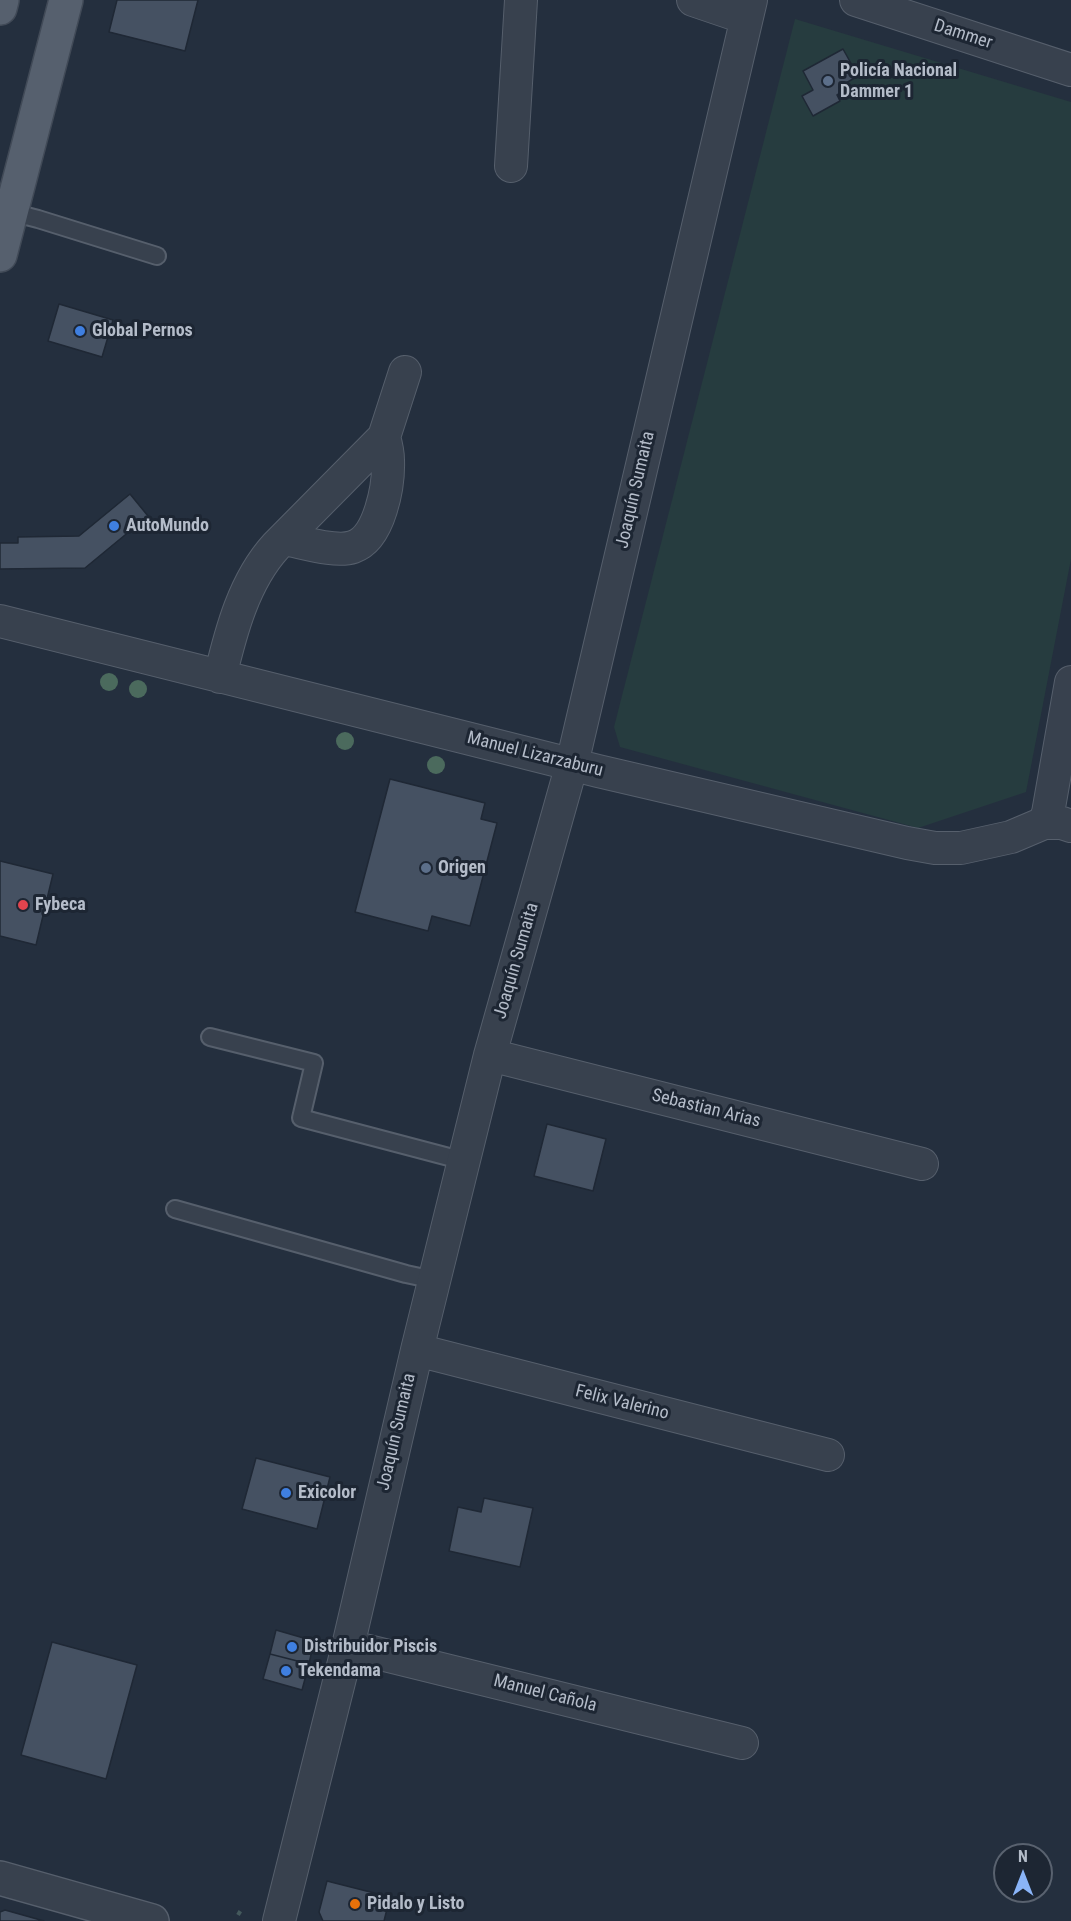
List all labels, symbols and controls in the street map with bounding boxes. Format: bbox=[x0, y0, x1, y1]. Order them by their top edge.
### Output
street label: Dammer bbox=[931, 15, 995, 55]
place label: Policía Nacional Dammer 1 bbox=[840, 60, 957, 103]
marker: Policía Nacional Dammer 1 bbox=[821, 74, 835, 88]
place label: Global Pernos bbox=[92, 320, 193, 342]
marker: Global Pernos bbox=[73, 324, 87, 338]
street label: Joaquín Sumaita bbox=[612, 429, 660, 551]
place label: AutoMundo bbox=[126, 515, 209, 537]
marker: AutoMundo bbox=[107, 519, 121, 533]
street label: Manuel Lizarzaburu bbox=[465, 728, 605, 782]
place label: Origen bbox=[438, 857, 486, 879]
marker: Origen bbox=[419, 861, 433, 875]
place label: Fybeca bbox=[35, 894, 86, 916]
marker: Fybeca bbox=[16, 898, 30, 912]
street label: Joaquín Sumaita bbox=[490, 901, 544, 1021]
street label: Sebastian Arias bbox=[649, 1085, 763, 1133]
street label: Joaquín Sumaita bbox=[373, 1371, 421, 1493]
street label: Felix Valerino bbox=[573, 1381, 671, 1425]
place label: Exicolor bbox=[298, 1482, 356, 1504]
marker: Exicolor bbox=[279, 1486, 293, 1500]
place label: Distribuidor Piscis bbox=[304, 1636, 437, 1658]
marker: Distribuidor Piscis bbox=[285, 1640, 299, 1654]
place label: Tekendama bbox=[298, 1660, 381, 1682]
marker: Tekendama bbox=[279, 1664, 293, 1678]
street label: Manuel Cañola bbox=[491, 1671, 599, 1717]
north arrow bbox=[993, 1843, 1053, 1903]
text: N bbox=[1018, 1847, 1028, 1866]
place label: Pidalo y Listo bbox=[367, 1893, 465, 1915]
marker: Pidalo y Listo bbox=[348, 1897, 362, 1911]

